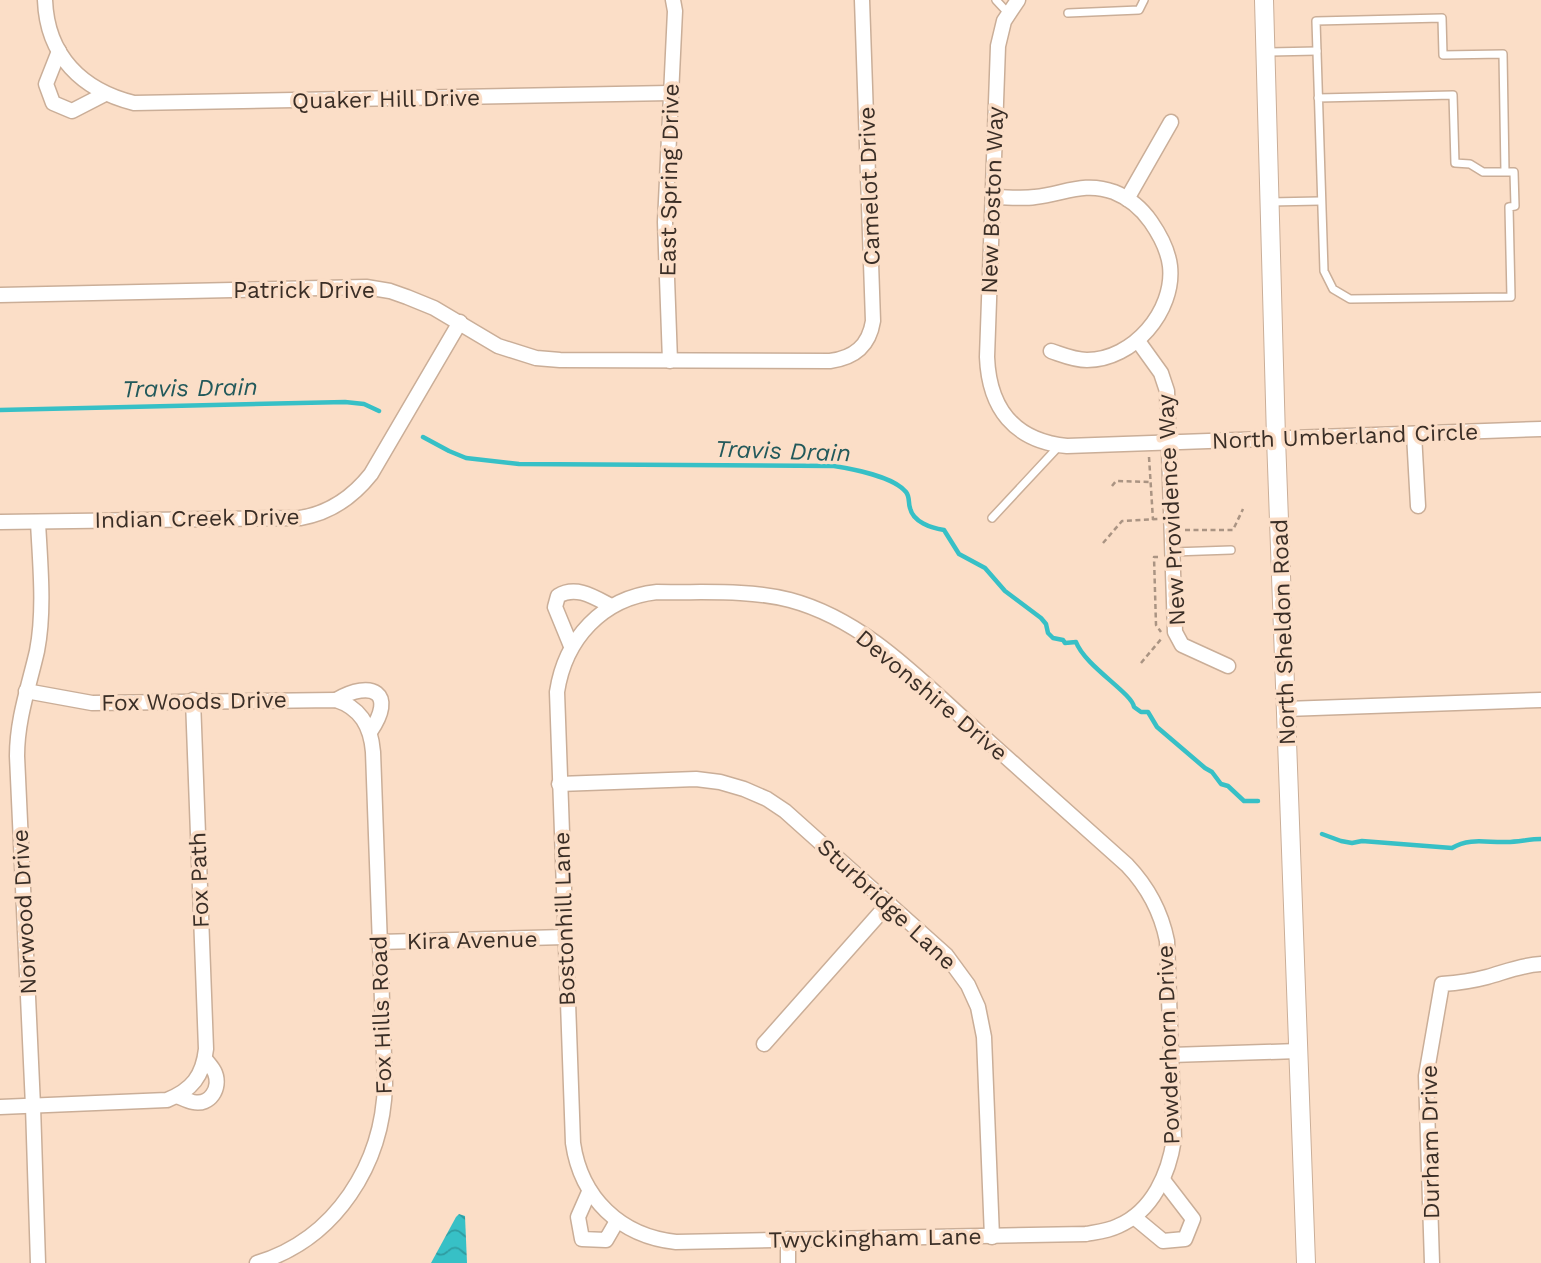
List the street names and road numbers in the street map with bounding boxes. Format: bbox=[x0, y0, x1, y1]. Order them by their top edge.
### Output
street label: East Spring Drive bbox=[654, 83, 685, 277]
street label: Quaker Hill Drive bbox=[292, 84, 480, 115]
street label: Camelot Drive bbox=[853, 106, 886, 266]
street label: New Boston Way bbox=[976, 106, 1009, 294]
street label: Patrick Drive bbox=[233, 277, 375, 304]
street label: New Providence Way bbox=[1152, 393, 1191, 627]
street label: North Umberland Circle bbox=[1211, 418, 1479, 455]
street label: Indian Creek Drive bbox=[94, 503, 300, 534]
street label: North Sheldon Road bbox=[1266, 518, 1301, 746]
street label: Devonshire Drive bbox=[850, 624, 1013, 767]
street label: Fox Woods Drive bbox=[101, 686, 287, 717]
street label: Norwood Drive bbox=[7, 828, 42, 995]
street label: Fox Path bbox=[184, 831, 215, 929]
street label: Bostonhill Lane bbox=[548, 831, 581, 1007]
street label: Sturbridge Lane bbox=[812, 833, 962, 976]
street label: Kira Avenue bbox=[406, 926, 538, 955]
street label: Fox Hills Road bbox=[365, 935, 398, 1095]
street label: Powderhorn Drive bbox=[1152, 945, 1185, 1145]
street label: Durham Drive bbox=[1416, 1065, 1445, 1219]
street label: Twyckingham Lane bbox=[768, 1223, 982, 1254]

